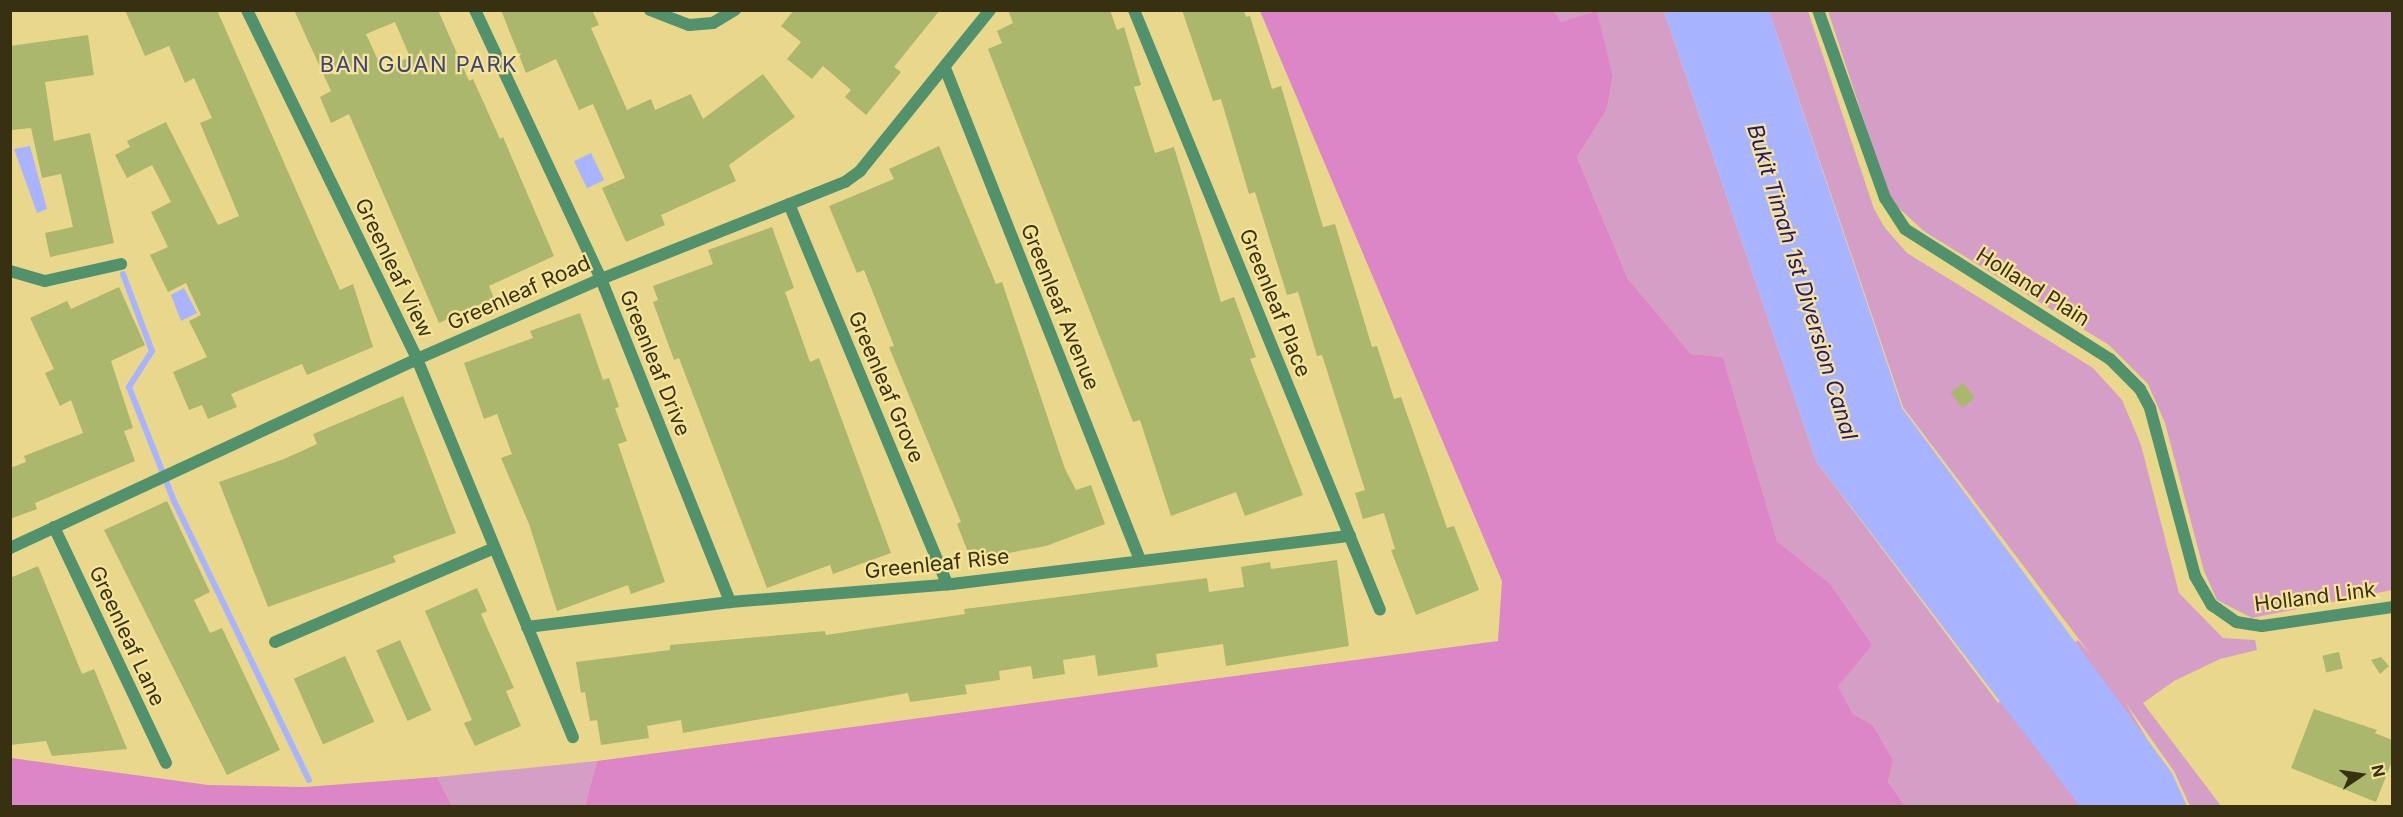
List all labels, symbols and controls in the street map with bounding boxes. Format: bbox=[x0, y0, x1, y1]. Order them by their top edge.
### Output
district label: BAN GUAN PARK bbox=[320, 52, 518, 78]
water label: Bukit Timah 1st Diversion Canal bbox=[1741, 121, 1863, 443]
street label: Greenleaf View bbox=[349, 194, 439, 342]
street label: Greenleaf Avenue bbox=[1015, 220, 1105, 394]
street label: Greenleaf Place bbox=[1234, 225, 1316, 381]
street label: Holland Plain bbox=[1972, 242, 2094, 332]
street label: Greenleaf Road bbox=[444, 250, 594, 336]
street label: Greenleaf Drive bbox=[614, 286, 696, 440]
street label: Greenleaf Grove bbox=[843, 307, 929, 467]
street label: Greenleaf Rise bbox=[864, 544, 1010, 584]
street label: Greenleaf Lane bbox=[84, 562, 170, 710]
street label: Holland Link bbox=[2253, 577, 2377, 617]
north arrow bbox=[2331, 745, 2391, 805]
text: N bbox=[2367, 763, 2390, 779]

